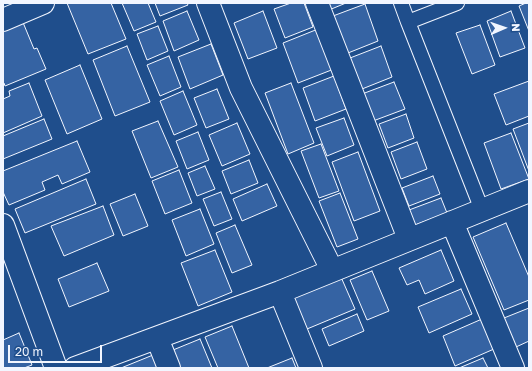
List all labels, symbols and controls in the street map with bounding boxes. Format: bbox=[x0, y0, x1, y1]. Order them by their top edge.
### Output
north arrow bbox=[484, 8, 524, 48]
text: N bbox=[510, 23, 523, 32]
scale bar bbox=[10, 337, 104, 363]
text: 20 m bbox=[15, 344, 43, 359]

